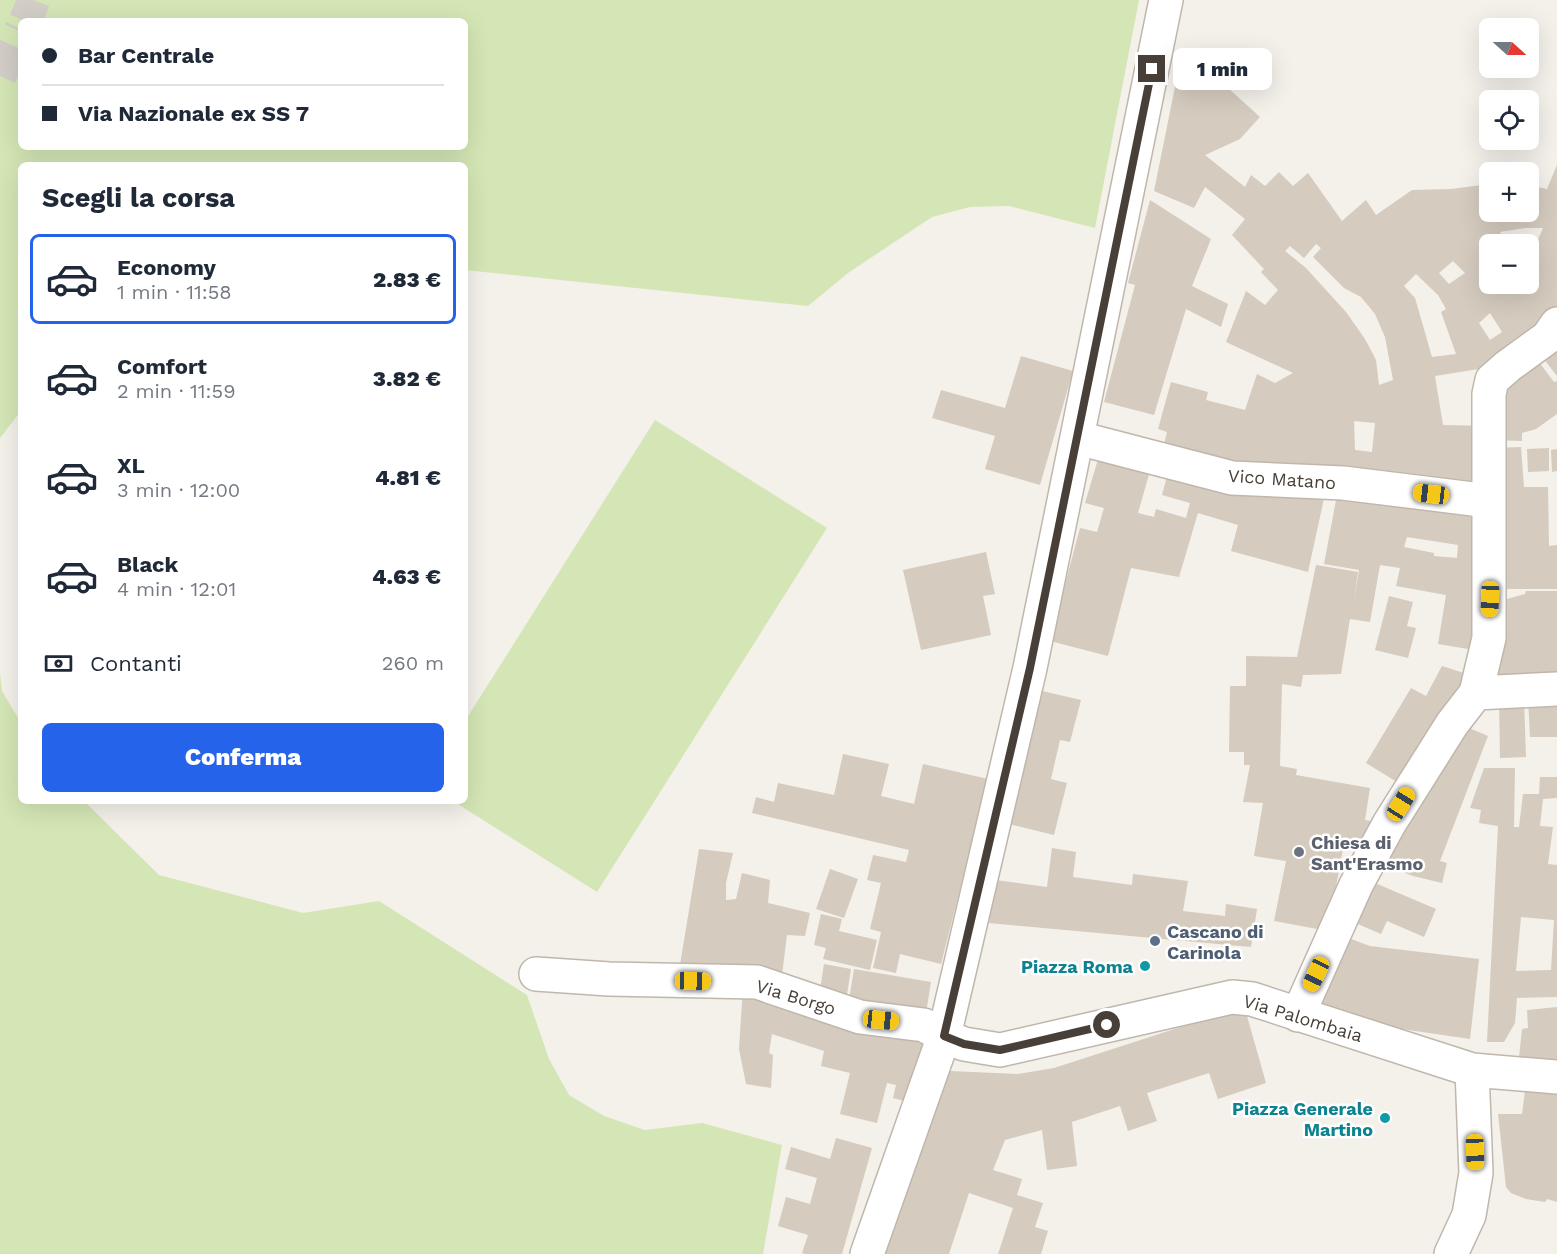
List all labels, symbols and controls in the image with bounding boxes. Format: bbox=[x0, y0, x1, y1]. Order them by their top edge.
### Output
north arrow bbox=[1479, 18, 1539, 78]
map controls bbox=[1479, 18, 1539, 294]
text: Bar Centrale bbox=[78, 43, 214, 68]
callout: 1 min bbox=[1173, 48, 1272, 90]
route end bbox=[1138, 55, 1165, 82]
text: 1 min bbox=[1197, 57, 1248, 81]
button: locate bbox=[1479, 90, 1539, 150]
text: Via Nazionale ex SS 7 bbox=[78, 101, 309, 126]
button: + bbox=[1479, 162, 1539, 222]
text: Scegli la corsa bbox=[42, 182, 235, 214]
button: − bbox=[1479, 234, 1539, 294]
icon: car bbox=[45, 252, 99, 306]
text: Economy bbox=[117, 255, 216, 280]
text: 2.83 € bbox=[373, 267, 441, 292]
text: 1 min · 11:58 bbox=[117, 280, 232, 304]
icon: car bbox=[45, 351, 99, 405]
text: Comfort bbox=[117, 354, 207, 379]
text: 3.82 € bbox=[373, 366, 441, 391]
text: 2 min · 11:59 bbox=[117, 379, 236, 403]
icon: car bbox=[45, 450, 99, 504]
text: XL bbox=[117, 453, 145, 478]
text: 4.81 € bbox=[375, 465, 441, 490]
street label: Vico Matano bbox=[1227, 465, 1337, 493]
text: 3 min · 12:00 bbox=[117, 478, 240, 502]
car bbox=[1412, 483, 1450, 505]
icon: car bbox=[45, 549, 99, 603]
text: Black bbox=[117, 552, 178, 577]
text: 4.63 € bbox=[372, 564, 441, 589]
text: 4 min · 12:01 bbox=[117, 577, 236, 601]
car bbox=[1480, 581, 1500, 617]
icon: cash bbox=[42, 647, 75, 680]
text: Contanti bbox=[90, 651, 182, 676]
text: 260 m bbox=[382, 651, 444, 675]
button: Conferma bbox=[42, 723, 444, 792]
car bbox=[1384, 784, 1418, 824]
place label: Chiesa di Sant'Erasmo bbox=[1311, 832, 1423, 874]
marker: Chiesa di Sant'Erasmo bbox=[1292, 845, 1306, 859]
place label: Cascano di Carinola bbox=[1167, 921, 1263, 963]
marker: Cascano di Carinola bbox=[1148, 934, 1162, 948]
car bbox=[1300, 954, 1332, 994]
place label: Piazza Roma bbox=[1021, 956, 1134, 977]
marker: Piazza Roma bbox=[1138, 959, 1152, 973]
car bbox=[675, 972, 711, 990]
street label: Via Borgo bbox=[754, 975, 838, 1019]
street label: Via Palombaia bbox=[1241, 990, 1365, 1046]
car bbox=[862, 1009, 900, 1031]
route start bbox=[1093, 1011, 1120, 1038]
place label: Piazza Generale Martino bbox=[1232, 1098, 1373, 1140]
marker: Piazza Generale Martino bbox=[1378, 1111, 1392, 1125]
car bbox=[1465, 1134, 1485, 1170]

